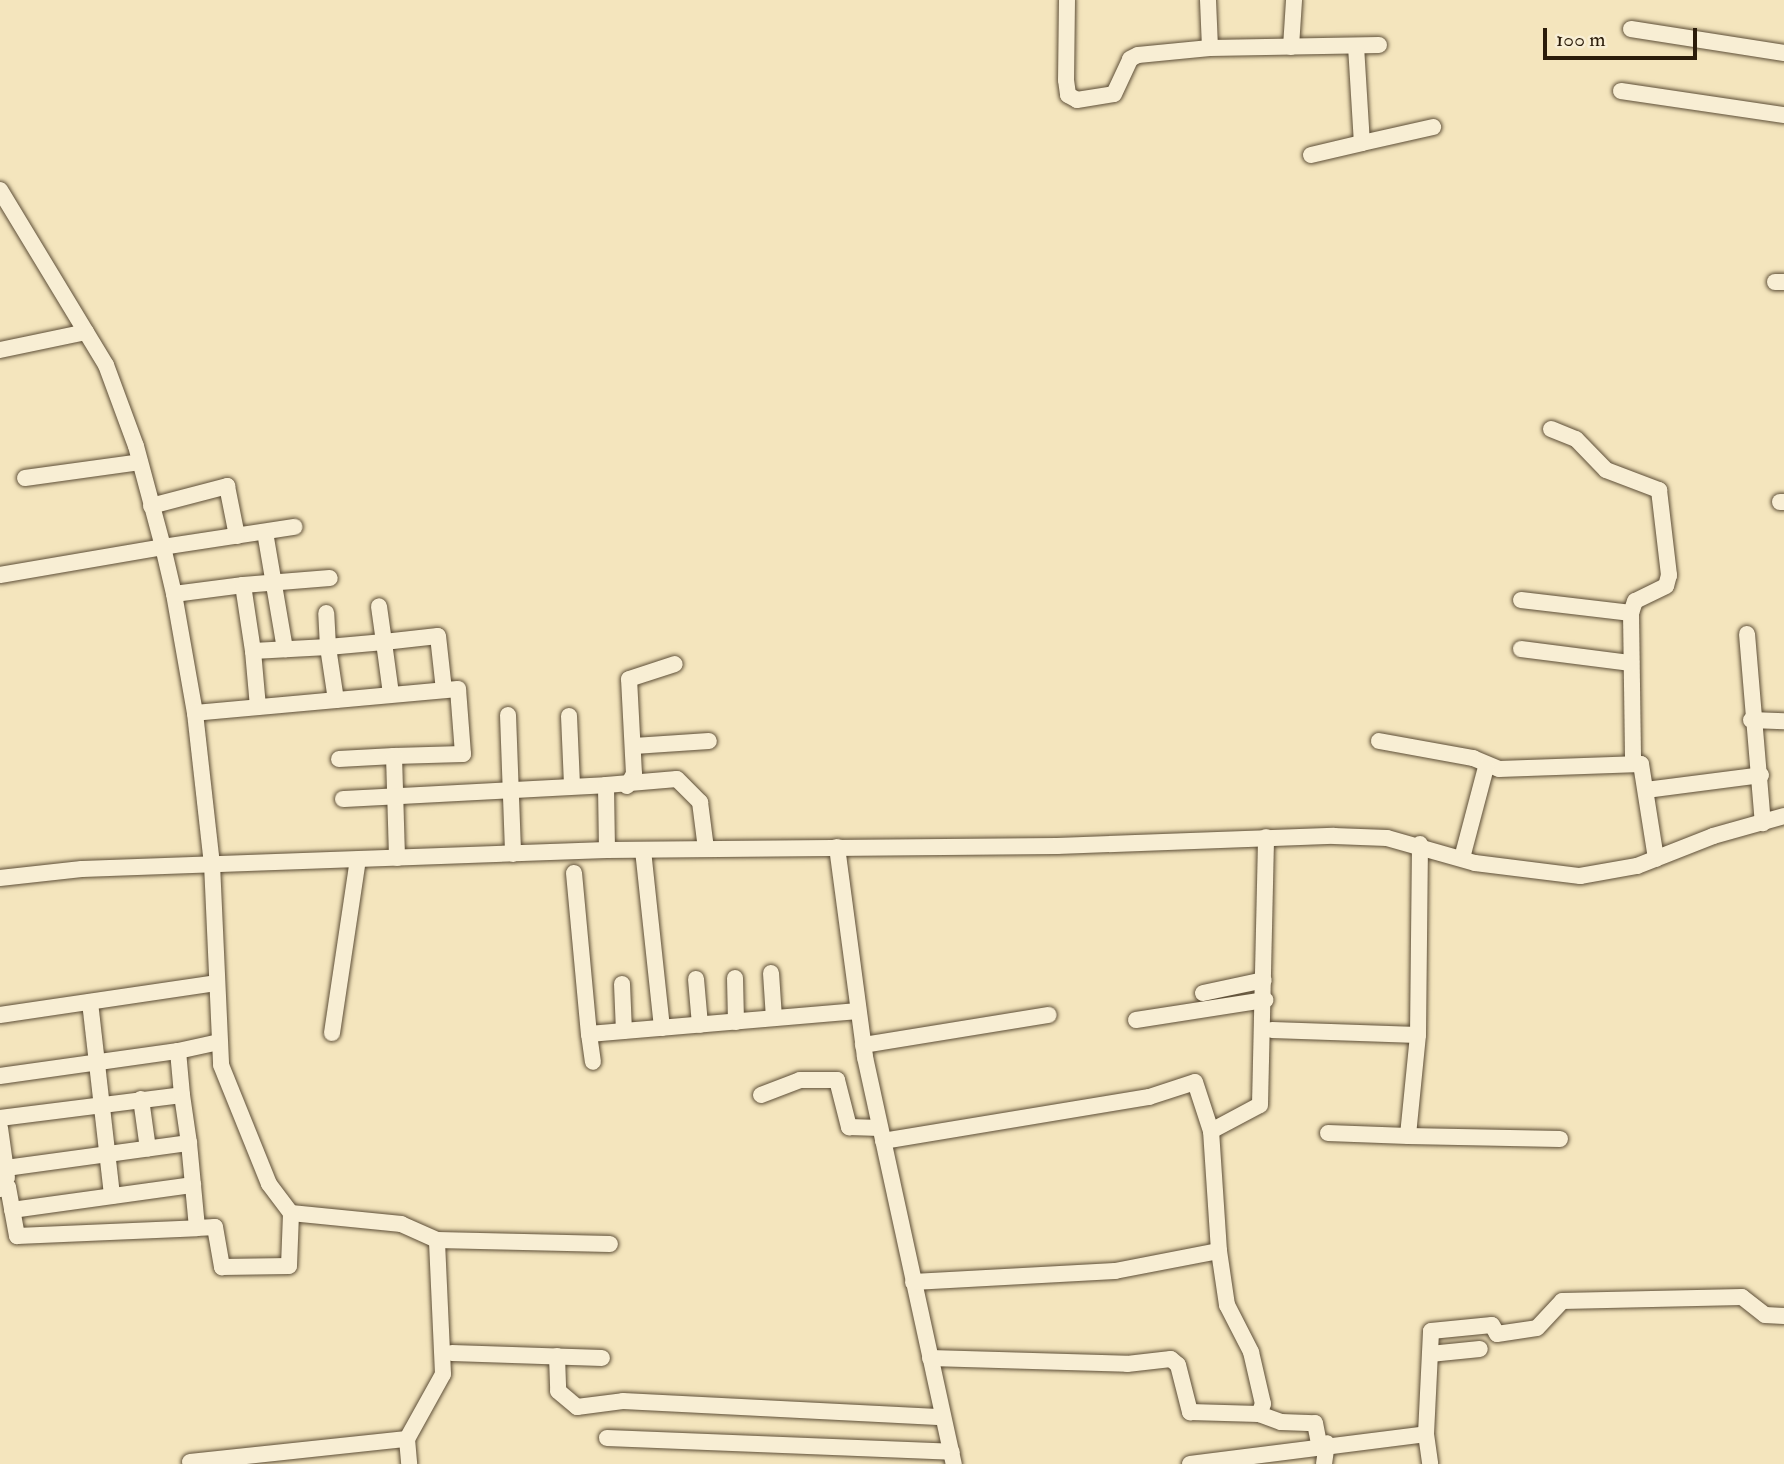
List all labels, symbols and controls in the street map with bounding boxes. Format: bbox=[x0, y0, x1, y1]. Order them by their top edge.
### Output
scale bar bbox=[1546, 14, 1700, 58]
text: 100 m bbox=[1556, 26, 1606, 53]

